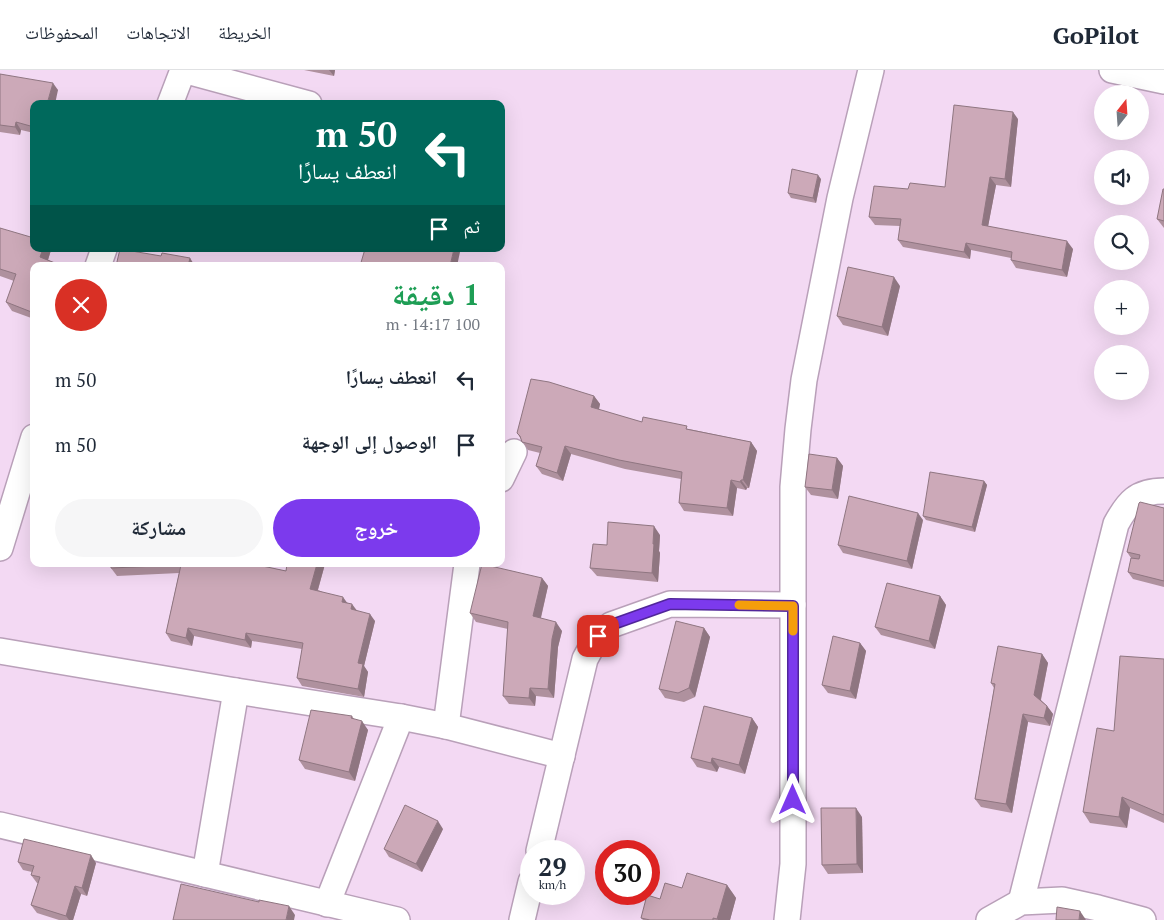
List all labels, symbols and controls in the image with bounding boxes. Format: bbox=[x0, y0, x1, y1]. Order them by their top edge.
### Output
text: GoPilot bbox=[1053, 19, 1139, 51]
text: المحفوظات bbox=[25, 20, 98, 44]
text: الاتجاهات bbox=[126, 20, 190, 44]
text: الخريطة bbox=[218, 20, 271, 44]
north arrow bbox=[1094, 85, 1149, 140]
map controls bbox=[1094, 85, 1149, 400]
text: 50 m bbox=[316, 111, 397, 157]
icon: left bbox=[415, 120, 480, 185]
button: sound bbox=[1094, 150, 1149, 205]
text: انعطف يسارًا bbox=[298, 156, 397, 185]
text: ثم bbox=[463, 213, 480, 238]
icon: arrive bbox=[425, 215, 453, 243]
button: search bbox=[1094, 215, 1149, 270]
text: 1 دقيقة bbox=[392, 274, 480, 314]
button: close bbox=[55, 279, 107, 331]
button: + bbox=[1094, 280, 1149, 335]
text: 100 m · 14:17 bbox=[386, 313, 480, 335]
button: − bbox=[1094, 345, 1149, 400]
text: انعطف يسارًا bbox=[346, 364, 437, 389]
icon: left bbox=[452, 366, 480, 394]
text: 50 m bbox=[55, 367, 96, 392]
text: الوصول إلى الوجهة bbox=[302, 429, 437, 454]
icon: arrive bbox=[452, 431, 480, 459]
text: 50 m bbox=[55, 432, 96, 457]
button: مشاركة bbox=[55, 499, 263, 557]
button: خروج bbox=[273, 499, 480, 557]
pin bbox=[577, 615, 619, 657]
icon: arrive bbox=[584, 622, 612, 650]
position arrow bbox=[766, 773, 818, 825]
speed limit sign: 30 bbox=[595, 840, 660, 905]
text: 29 bbox=[538, 850, 567, 883]
text: km/h bbox=[539, 877, 566, 892]

